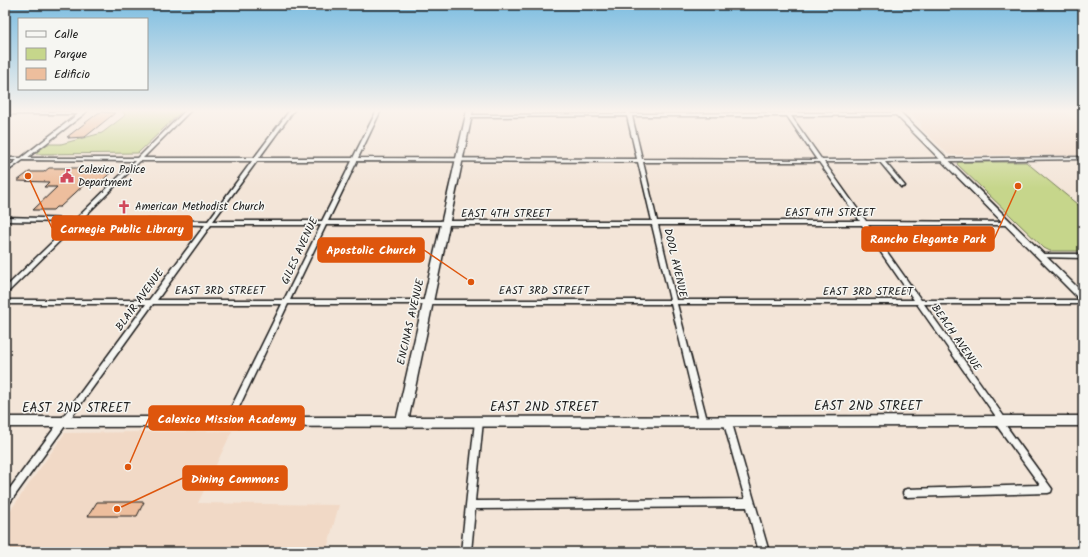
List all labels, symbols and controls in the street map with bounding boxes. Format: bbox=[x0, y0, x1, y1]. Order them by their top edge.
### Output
legend bbox=[18, 18, 148, 90]
text: Calle bbox=[54, 25, 79, 44]
text: Parque bbox=[54, 45, 88, 64]
text: Edificio bbox=[54, 65, 90, 84]
place label: Calexico Police Department bbox=[78, 161, 145, 192]
public building icon: Calexico Police Department bbox=[59, 168, 75, 184]
place label: American Methodist Church bbox=[135, 198, 265, 216]
church icon: American Methodist Church bbox=[116, 199, 132, 215]
street label: EAST 4TH STREET bbox=[785, 204, 876, 222]
street label: EAST 4TH STREET bbox=[461, 205, 552, 223]
street label: GILES AVENUE bbox=[277, 214, 324, 288]
callout: Carnegie Public Library bbox=[52, 216, 192, 240]
text: Carnegie Public Library bbox=[60, 220, 184, 239]
street label: DOOL AVENUE bbox=[658, 227, 692, 300]
callout: Rancho Elegante Park bbox=[862, 227, 994, 251]
text: Rancho Elegante Park bbox=[870, 230, 987, 249]
callout: Apostolic Church bbox=[318, 238, 424, 262]
text: Apostolic Church bbox=[326, 241, 416, 260]
street label: BLAIR AVENUE bbox=[111, 265, 169, 335]
street label: ENCINAS AVENUE bbox=[392, 277, 430, 367]
street label: EAST 3RD STREET bbox=[175, 282, 266, 300]
street label: EAST 3RD STREET bbox=[499, 282, 590, 300]
street label: EAST 3RD STREET bbox=[823, 283, 914, 301]
street label: BEACH AVENUE bbox=[926, 301, 986, 376]
street label: EAST 2ND STREET bbox=[814, 396, 923, 417]
street label: EAST 2ND STREET bbox=[490, 397, 599, 418]
street label: EAST 2ND STREET bbox=[22, 398, 131, 419]
callout: Calexico Mission Academy bbox=[149, 406, 304, 430]
text: Calexico Mission Academy bbox=[158, 410, 297, 429]
callout: Dining Commons bbox=[183, 466, 287, 490]
text: Dining Commons bbox=[191, 470, 279, 489]

